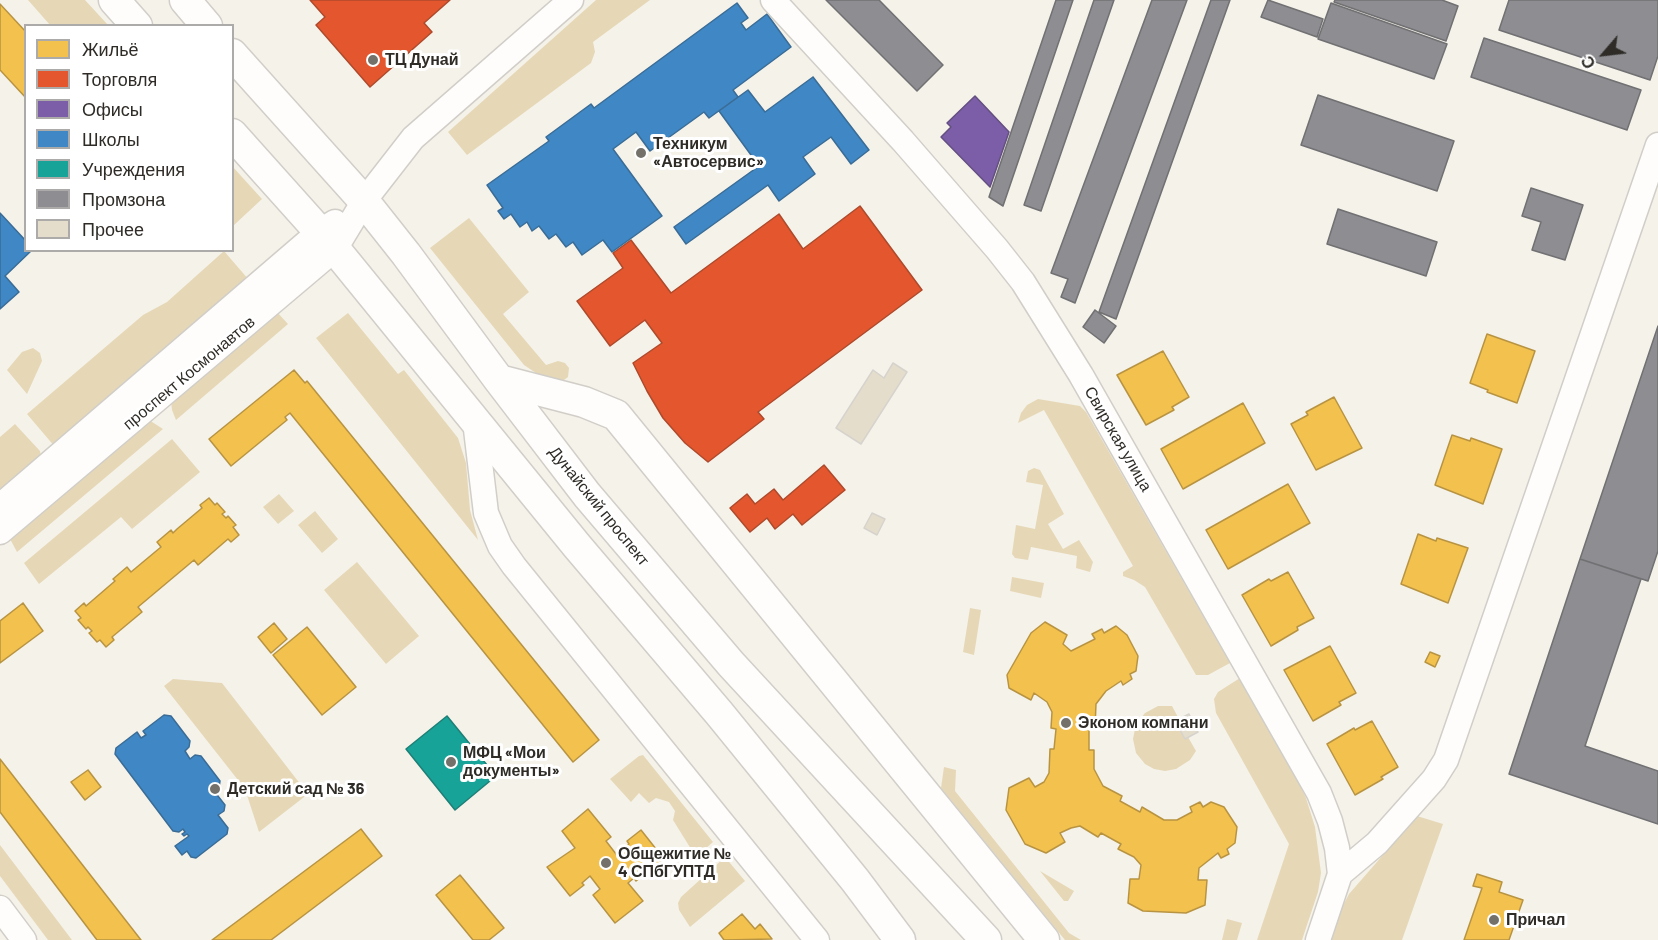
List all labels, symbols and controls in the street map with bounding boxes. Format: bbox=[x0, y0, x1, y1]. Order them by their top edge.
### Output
legend bbox=[24, 24, 234, 252]
north arrow bbox=[1574, 24, 1634, 84]
text: Жильё bbox=[82, 38, 139, 60]
place label: ТЦ Дунай bbox=[385, 50, 459, 70]
marker: ТЦ Дунай bbox=[366, 53, 380, 67]
text: С bbox=[1577, 53, 1599, 72]
text: Торговля bbox=[82, 68, 157, 90]
text: Офисы bbox=[82, 98, 143, 120]
text: Школы bbox=[82, 128, 140, 150]
place label: Техникум «Автосервис» bbox=[653, 134, 764, 172]
marker: Техникум «Автосервис» bbox=[634, 146, 648, 160]
text: Учреждения bbox=[82, 158, 185, 180]
text: Промзона bbox=[82, 188, 165, 210]
text: Прочее bbox=[82, 218, 144, 240]
street label: проспект Космонавтов bbox=[119, 312, 259, 434]
street label: Свирская улица bbox=[1080, 383, 1156, 495]
street label: Дунайский проспект bbox=[545, 442, 653, 570]
place label: Эконом компани bbox=[1078, 713, 1208, 733]
marker: Эконом компани bbox=[1059, 716, 1073, 730]
place label: МФЦ «Мои документы» bbox=[463, 743, 560, 781]
marker: МФЦ «Мои документы» bbox=[444, 755, 458, 769]
place label: Детский сад № 36 bbox=[227, 779, 364, 799]
marker: Детский сад № 36 bbox=[208, 782, 222, 796]
place label: Общежитие № 4 СПбГУПТД bbox=[618, 844, 731, 882]
marker: Общежитие № 4 СПбГУПТД bbox=[599, 856, 613, 870]
place label: Причал bbox=[1506, 910, 1565, 930]
marker: Причал bbox=[1487, 913, 1501, 927]

